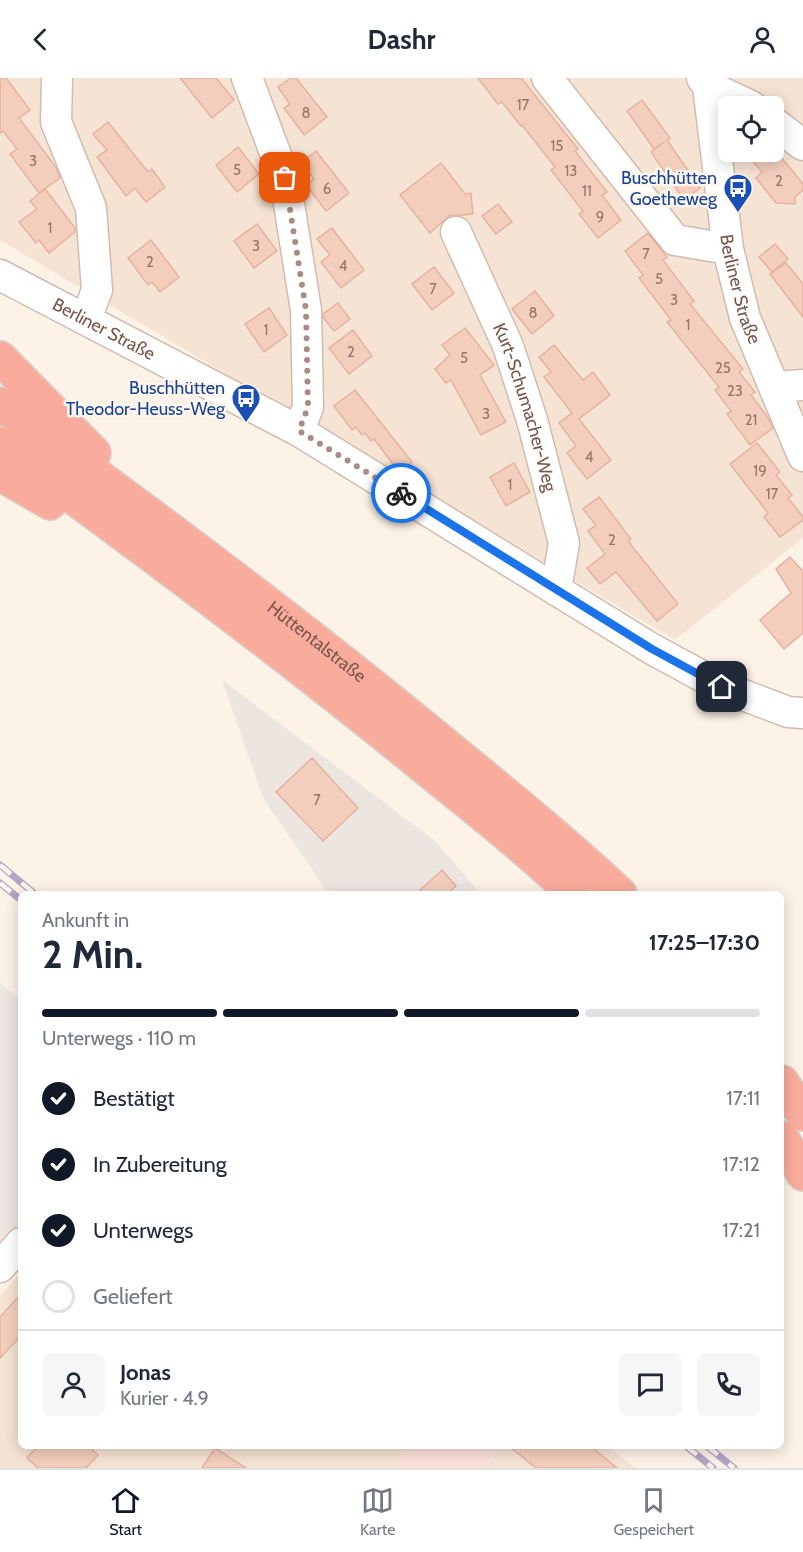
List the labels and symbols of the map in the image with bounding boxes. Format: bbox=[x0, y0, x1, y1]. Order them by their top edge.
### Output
house number: 17 bbox=[517, 96, 530, 114]
house number: 8 bbox=[301, 104, 311, 122]
house number: 15 bbox=[550, 137, 564, 155]
house number: 3 bbox=[29, 152, 37, 170]
pin bbox=[259, 152, 310, 203]
house number: 5 bbox=[233, 161, 241, 179]
house number: 13 bbox=[564, 162, 578, 180]
place label: Buschhütten Goetheweg bbox=[621, 167, 718, 210]
bus stop icon: Buschhütten Goetheweg bbox=[722, 172, 754, 214]
house number: 2 bbox=[775, 172, 783, 190]
house number: 6 bbox=[323, 180, 331, 198]
house number: 11 bbox=[582, 182, 592, 200]
house number: 9 bbox=[596, 208, 604, 226]
house number: 1 bbox=[48, 219, 52, 237]
street label: Berliner Straße bbox=[715, 233, 766, 347]
house number: 3 bbox=[252, 237, 260, 255]
house number: 7 bbox=[642, 245, 650, 263]
house number: 2 bbox=[146, 253, 154, 271]
house number: 4 bbox=[339, 257, 348, 275]
house number: 5 bbox=[655, 270, 663, 288]
house number: 7 bbox=[429, 280, 437, 298]
house number: 3 bbox=[670, 291, 678, 309]
street label: Berliner Straße bbox=[49, 293, 159, 365]
house number: 8 bbox=[528, 304, 538, 322]
house number: 1 bbox=[686, 316, 690, 334]
street label: Kurt-Schumacher-Weg bbox=[488, 320, 561, 495]
house number: 1 bbox=[264, 321, 268, 339]
house number: 2 bbox=[347, 343, 355, 361]
house number: 5 bbox=[460, 349, 468, 367]
house number: 25 bbox=[715, 359, 731, 377]
place label: Buschhütten Theodor-Heuss-Weg bbox=[66, 377, 226, 420]
bus stop icon: Buschhütten Theodor-Heuss-Weg bbox=[230, 382, 262, 424]
house number: 23 bbox=[727, 382, 743, 400]
house number: 3 bbox=[482, 405, 490, 423]
house number: 21 bbox=[745, 411, 757, 429]
house number: 4 bbox=[585, 448, 594, 466]
house number: 19 bbox=[753, 462, 767, 480]
courier bbox=[371, 463, 431, 523]
house number: 1 bbox=[508, 476, 512, 494]
house number: 17 bbox=[766, 485, 779, 503]
house number: 2 bbox=[608, 531, 616, 549]
street label: Hüttentalstraße bbox=[263, 596, 370, 687]
pin bbox=[696, 661, 747, 712]
house number: 7 bbox=[313, 791, 321, 809]

